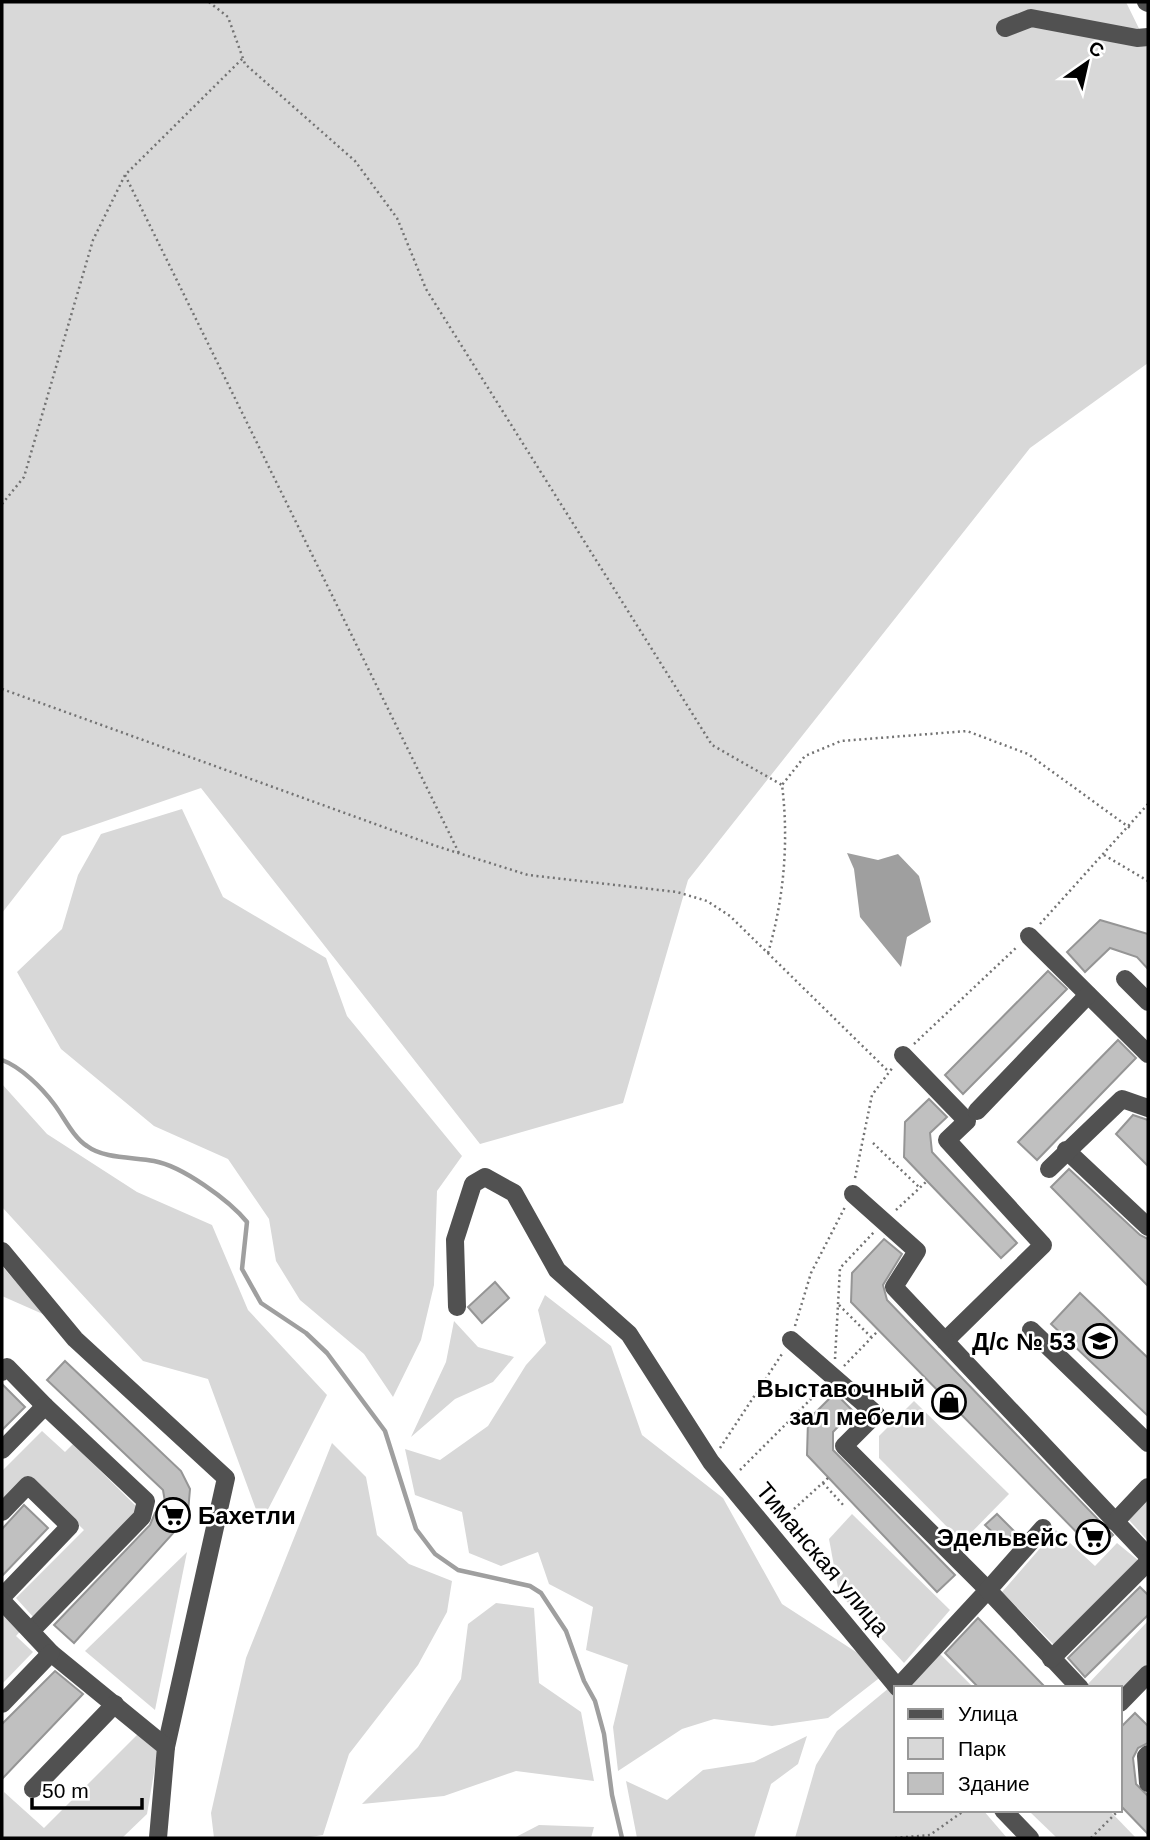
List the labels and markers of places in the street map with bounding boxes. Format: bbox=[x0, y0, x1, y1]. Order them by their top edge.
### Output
school or university icon: Д/с № 53 bbox=[1081, 1322, 1119, 1360]
place label: Д/с № 53 bbox=[972, 1328, 1076, 1355]
place label: Выставочный зал мебели bbox=[757, 1375, 925, 1430]
shop icon: Выставочный зал мебели bbox=[930, 1383, 968, 1421]
supermarket icon: Бахетли bbox=[154, 1496, 192, 1534]
place label: Бахетли bbox=[198, 1502, 296, 1529]
supermarket icon: Эдельвейс bbox=[1074, 1518, 1112, 1556]
place label: Эдельвейс bbox=[937, 1524, 1068, 1551]

